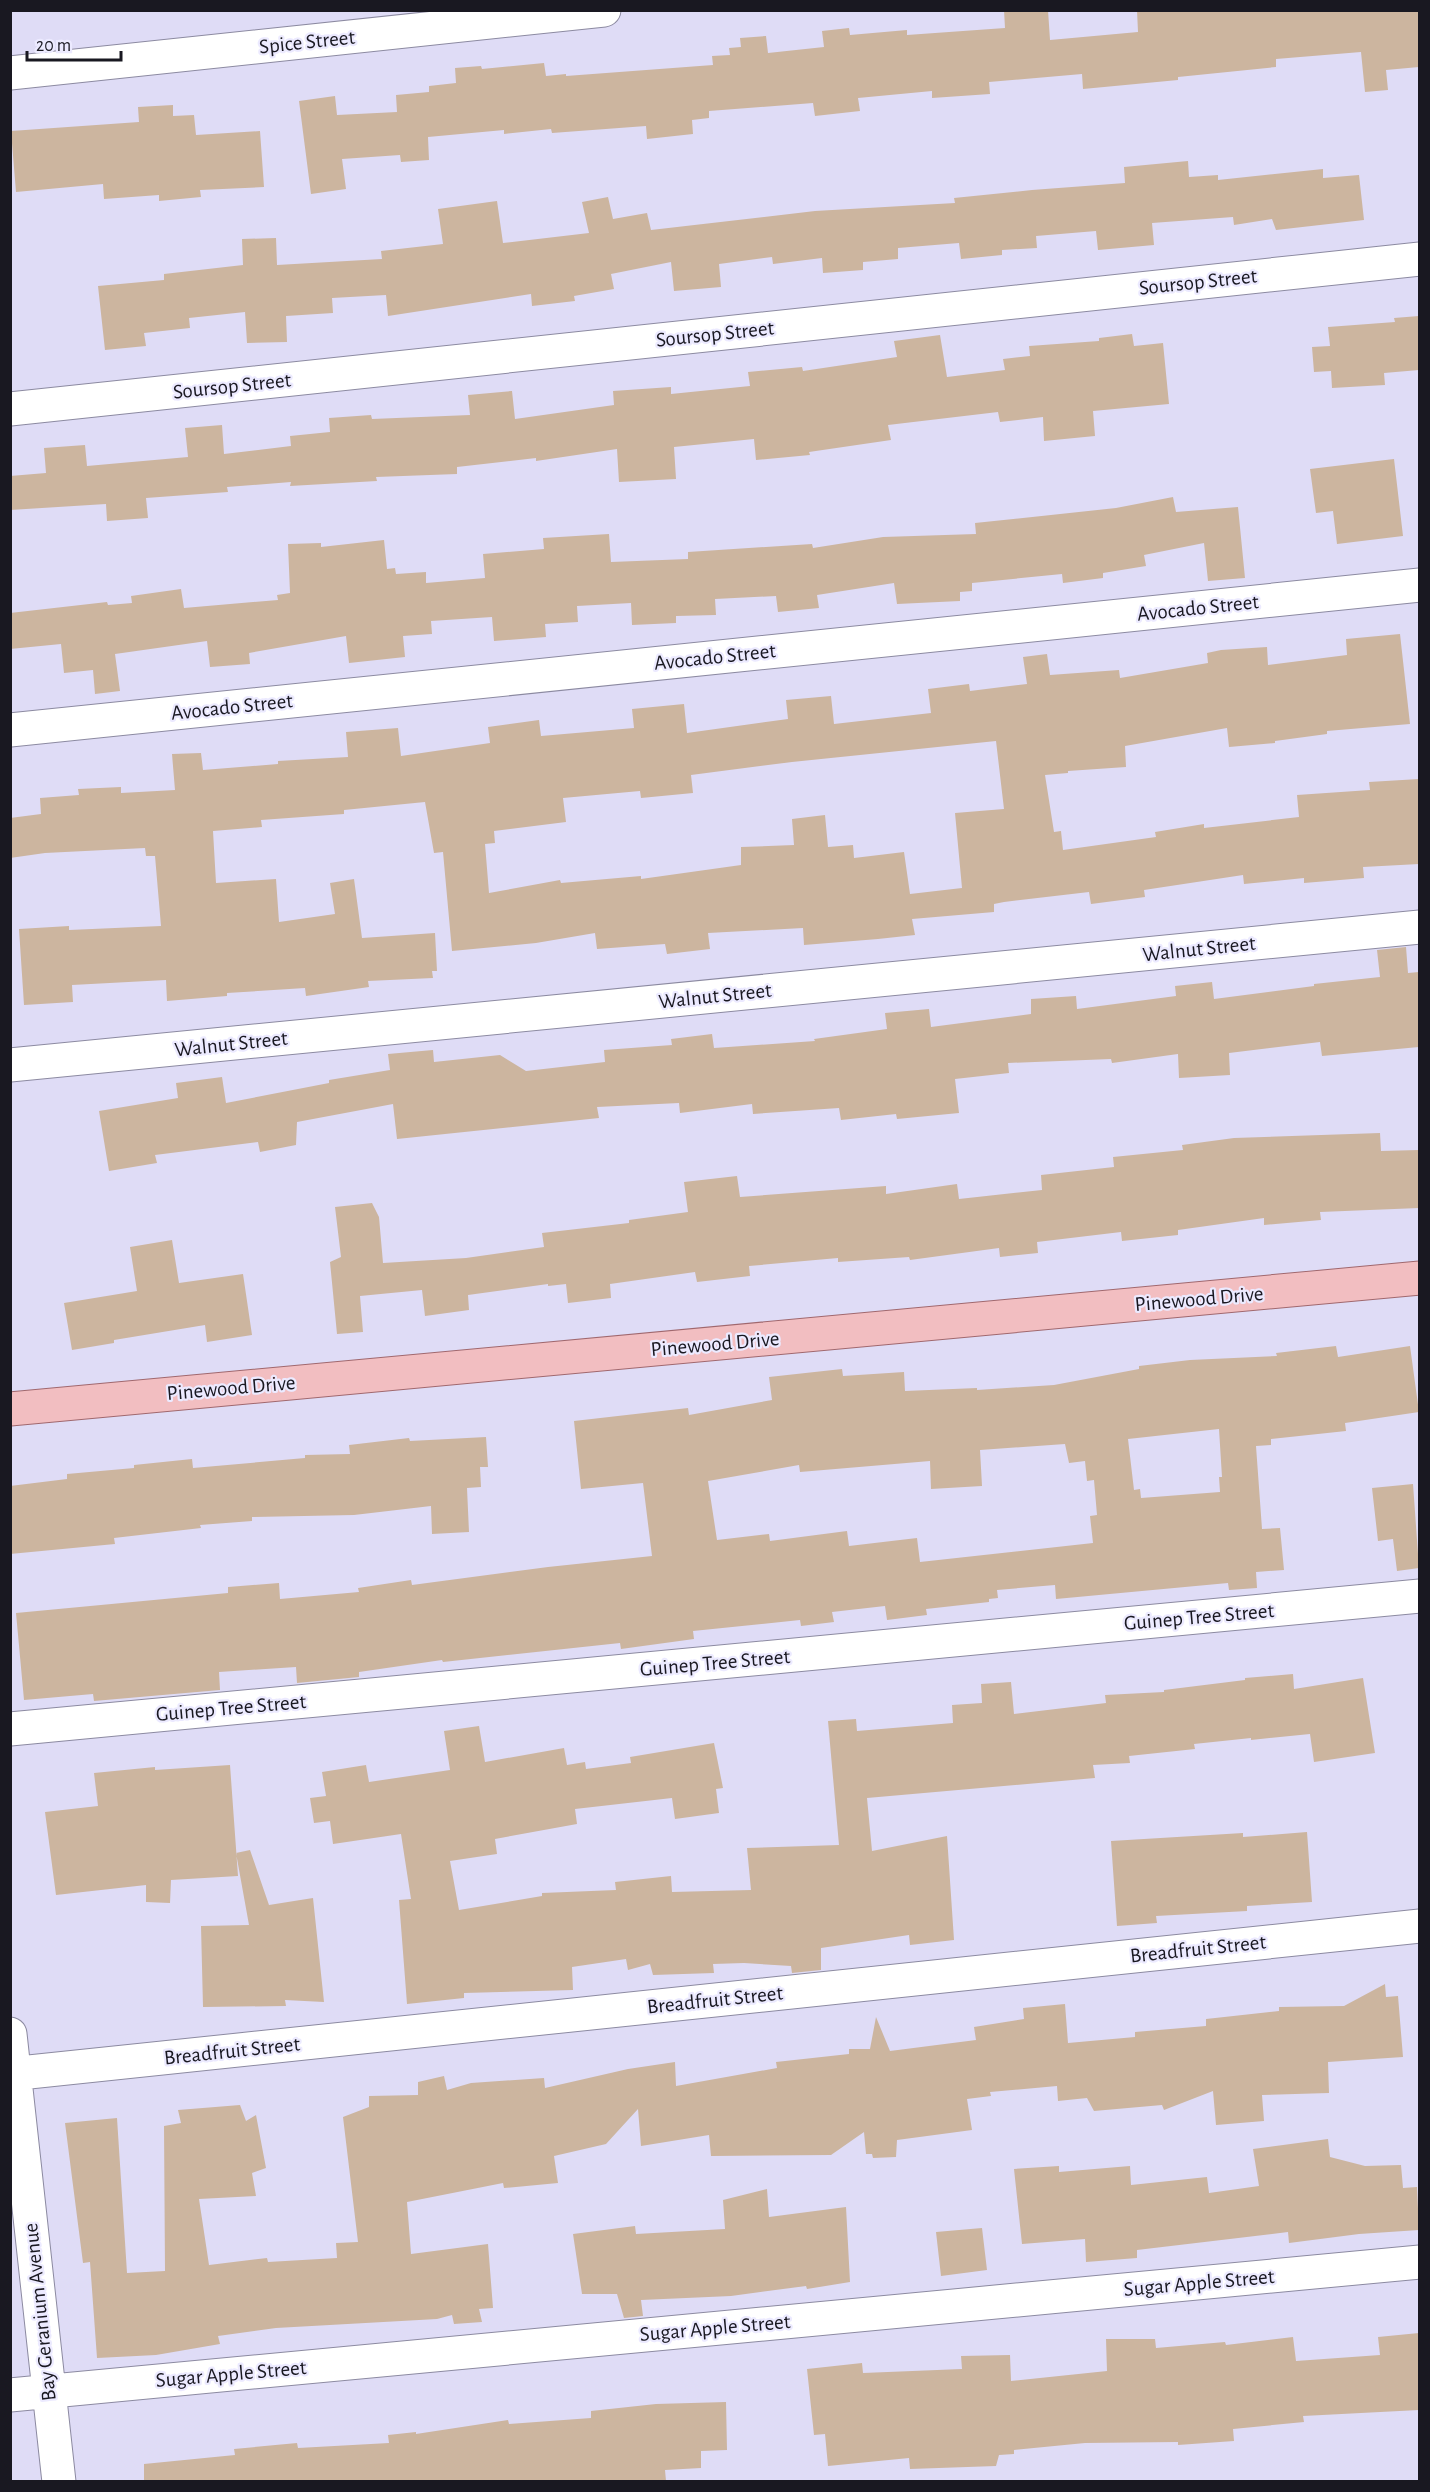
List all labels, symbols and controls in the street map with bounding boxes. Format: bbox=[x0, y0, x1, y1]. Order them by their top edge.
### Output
scale bar bbox=[27, 24, 122, 62]
street label: Spice Street bbox=[258, 26, 356, 57]
text: 20 m bbox=[36, 37, 71, 55]
street label: Soursop Street bbox=[1138, 265, 1258, 299]
street label: Soursop Street bbox=[655, 317, 775, 351]
street label: Soursop Street bbox=[172, 369, 292, 403]
street label: Avocado Street bbox=[1136, 591, 1260, 625]
street label: Avocado Street bbox=[653, 640, 777, 674]
street label: Avocado Street bbox=[170, 690, 294, 724]
street label: Walnut Street bbox=[1141, 933, 1257, 965]
street label: Walnut Street bbox=[657, 980, 773, 1012]
street label: Walnut Street bbox=[173, 1028, 289, 1060]
street label: Pinewood Drive bbox=[1134, 1283, 1264, 1315]
street label: Pinewood Drive bbox=[650, 1328, 780, 1360]
street label: Pinewood Drive bbox=[166, 1372, 296, 1404]
street label: Guinep Tree Street bbox=[1123, 1600, 1275, 1634]
street label: Guinep Tree Street bbox=[639, 1646, 791, 1680]
street label: Guinep Tree Street bbox=[155, 1691, 307, 1725]
street label: Breadfruit Street bbox=[1129, 1931, 1267, 1967]
street label: Breadfruit Street bbox=[646, 1982, 784, 2018]
street label: Breadfruit Street bbox=[163, 2033, 301, 2069]
street label: Bay Geranium Avenue bbox=[20, 2222, 60, 2402]
street label: Sugar Apple Street bbox=[1123, 2266, 1276, 2300]
street label: Sugar Apple Street bbox=[639, 2311, 792, 2345]
street label: Sugar Apple Street bbox=[155, 2357, 308, 2391]

